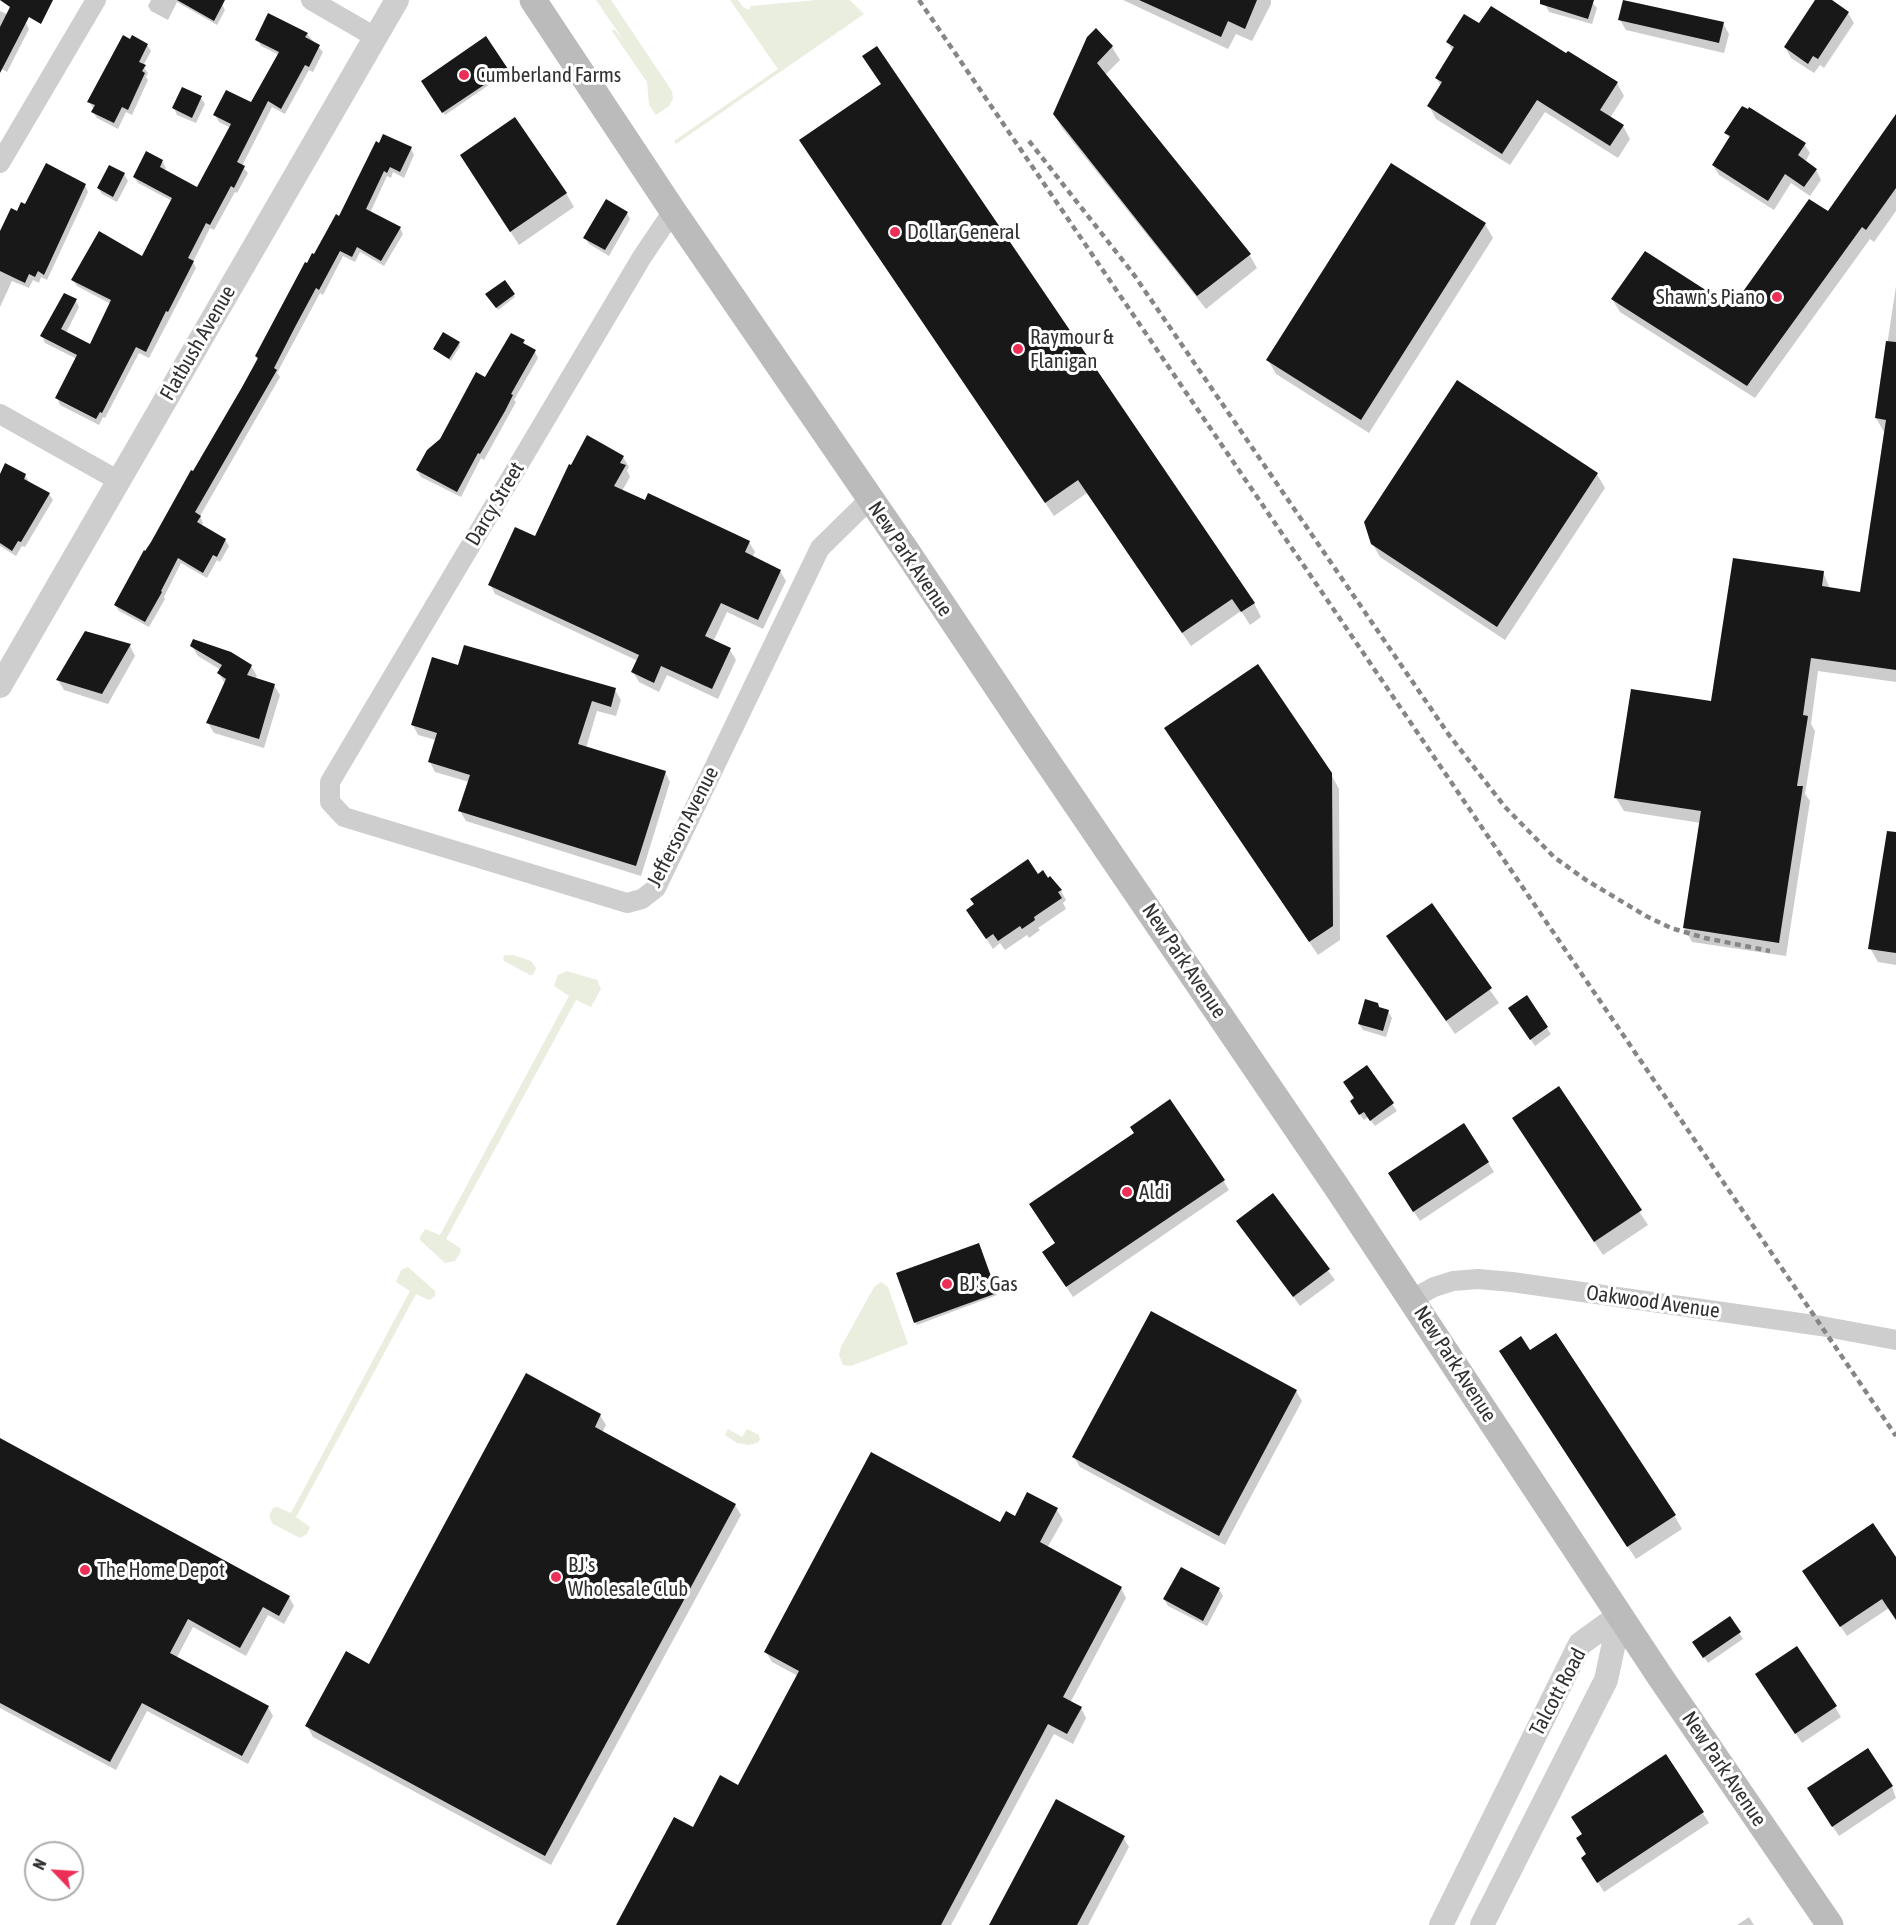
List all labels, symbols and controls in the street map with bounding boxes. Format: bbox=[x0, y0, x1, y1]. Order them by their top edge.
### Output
place label: Cumberland Farms bbox=[476, 62, 621, 88]
marker: Cumberland Farms bbox=[457, 68, 471, 82]
place label: Dollar General bbox=[907, 219, 1020, 245]
marker: Dollar General bbox=[888, 225, 902, 239]
street label: Flatbush Avenue bbox=[155, 281, 241, 405]
place label: Shawn's Piano bbox=[1656, 284, 1765, 310]
marker: Shawn's Piano bbox=[1770, 290, 1784, 304]
place label: Raymour & Flanigan bbox=[1030, 324, 1114, 374]
marker: Raymour & Flanigan bbox=[1011, 342, 1025, 356]
street label: Darcy Street bbox=[460, 458, 530, 550]
street label: New Park Avenue bbox=[862, 497, 958, 621]
street label: Jefferson Avenue bbox=[642, 763, 724, 891]
street label: New Park Avenue bbox=[1136, 899, 1232, 1023]
place label: Aldi bbox=[1139, 1179, 1169, 1205]
marker: Aldi bbox=[1120, 1185, 1134, 1199]
place label: BJ's Gas bbox=[959, 1271, 1018, 1297]
marker: BJ's Gas bbox=[940, 1277, 954, 1291]
street label: Oakwood Avenue bbox=[1585, 1280, 1721, 1324]
street label: New Park Avenue bbox=[1408, 1301, 1502, 1427]
place label: BJ's Wholesale Club bbox=[568, 1552, 688, 1602]
place label: The Home Depot bbox=[97, 1557, 225, 1583]
marker: The Home Depot bbox=[78, 1563, 92, 1577]
marker: BJ's Wholesale Club bbox=[549, 1570, 563, 1584]
street label: Talcott Road bbox=[1524, 1644, 1592, 1740]
street label: New Park Avenue bbox=[1676, 1707, 1772, 1831]
north arrow bbox=[24, 1841, 84, 1901]
text: N bbox=[29, 1856, 50, 1872]

